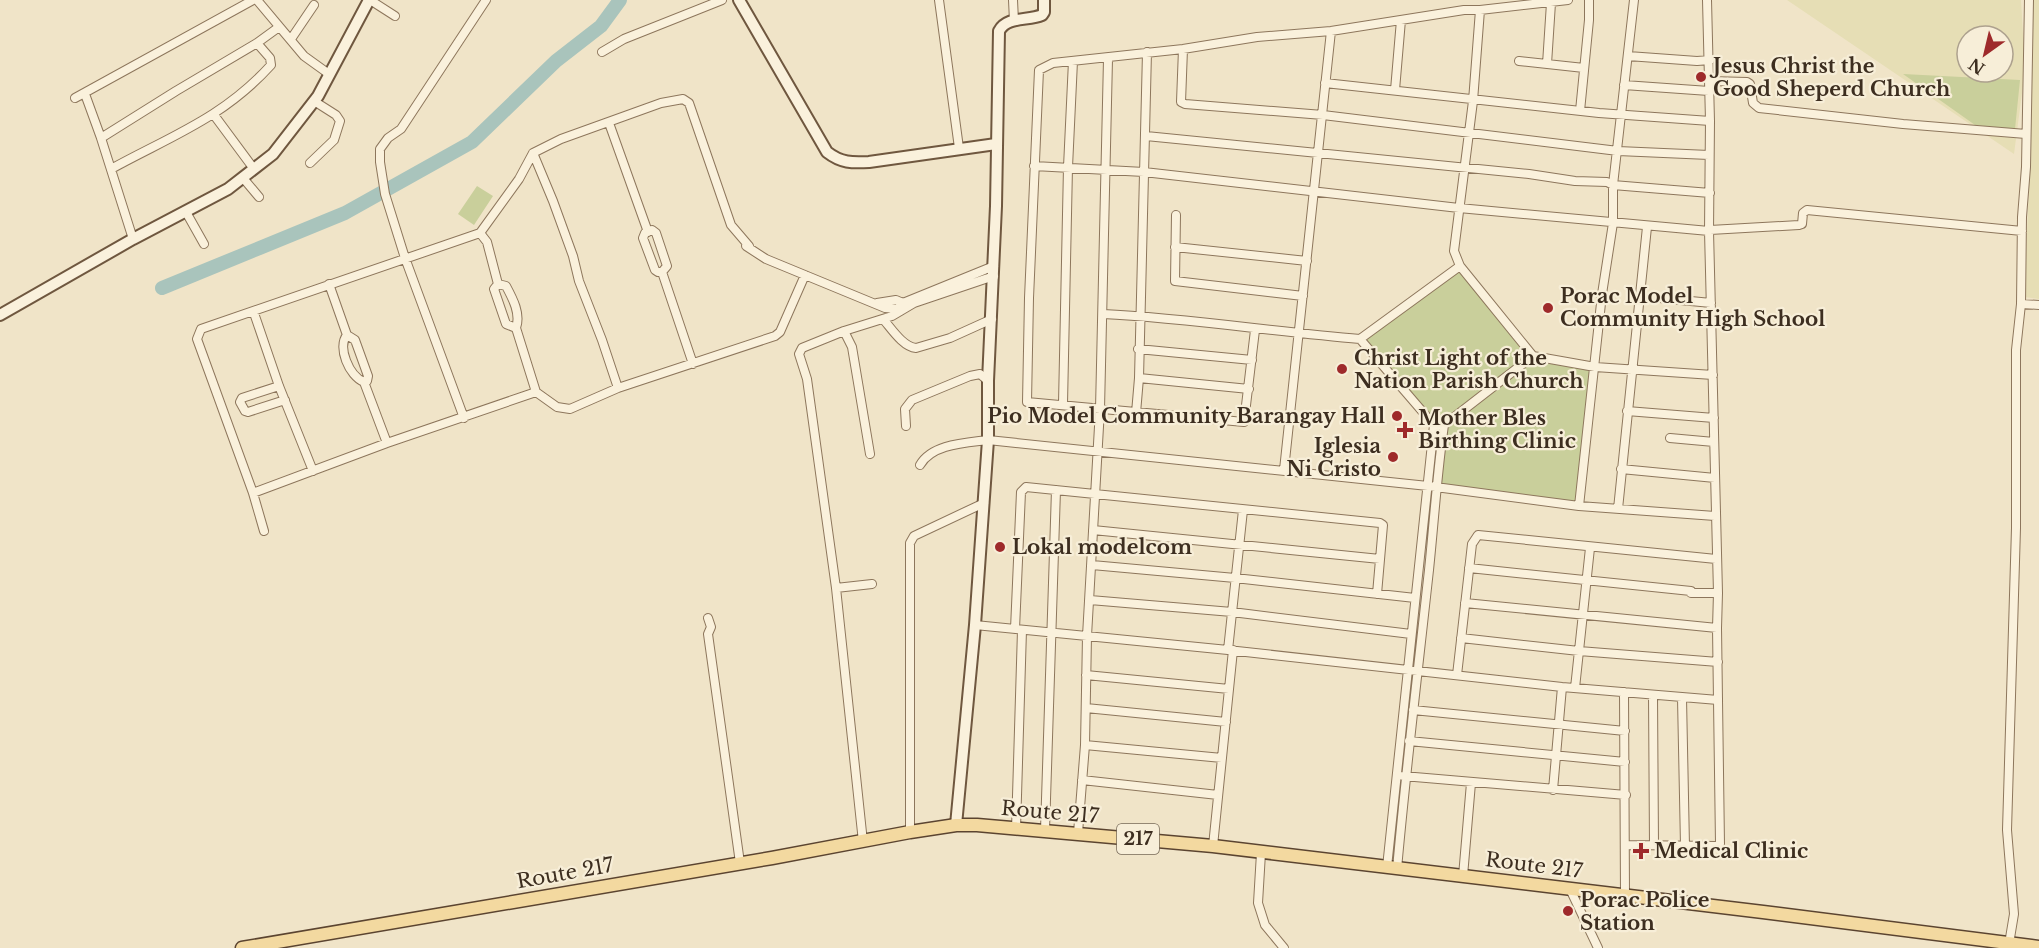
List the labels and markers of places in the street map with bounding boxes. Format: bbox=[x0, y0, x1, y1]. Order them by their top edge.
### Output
place label: Jesus Christ the Good Sheperd Church bbox=[1709, 54, 1951, 101]
marker: Jesus Christ the Good Sheperd Church bbox=[1694, 70, 1708, 84]
place label: Porac Model Community High School bbox=[1560, 284, 1825, 331]
marker: Porac Model Community High School bbox=[1541, 301, 1555, 315]
place label: Christ Light of the Nation Parish Church bbox=[1354, 346, 1584, 393]
marker: Christ Light of the Nation Parish Church bbox=[1335, 362, 1349, 376]
place label: Pio Model Community Barangay Hall bbox=[987, 404, 1385, 428]
place label: Mother Bles Birthing Clinic bbox=[1418, 406, 1576, 453]
marker: Pio Model Community Barangay Hall bbox=[1390, 409, 1404, 423]
marker: Mother Bles Birthing Clinic bbox=[1396, 421, 1414, 439]
place label: Iglesia Ni Cristo bbox=[1286, 434, 1382, 481]
marker: Iglesia Ni Cristo bbox=[1386, 450, 1400, 464]
place label: Lokal modelcom bbox=[1012, 535, 1192, 559]
marker: Lokal modelcom bbox=[993, 540, 1007, 554]
place label: Medical Clinic bbox=[1654, 839, 1808, 863]
marker: Medical Clinic bbox=[1632, 842, 1650, 860]
place label: Porac Police Station bbox=[1580, 888, 1709, 935]
marker: Porac Police Station bbox=[1561, 904, 1575, 918]

